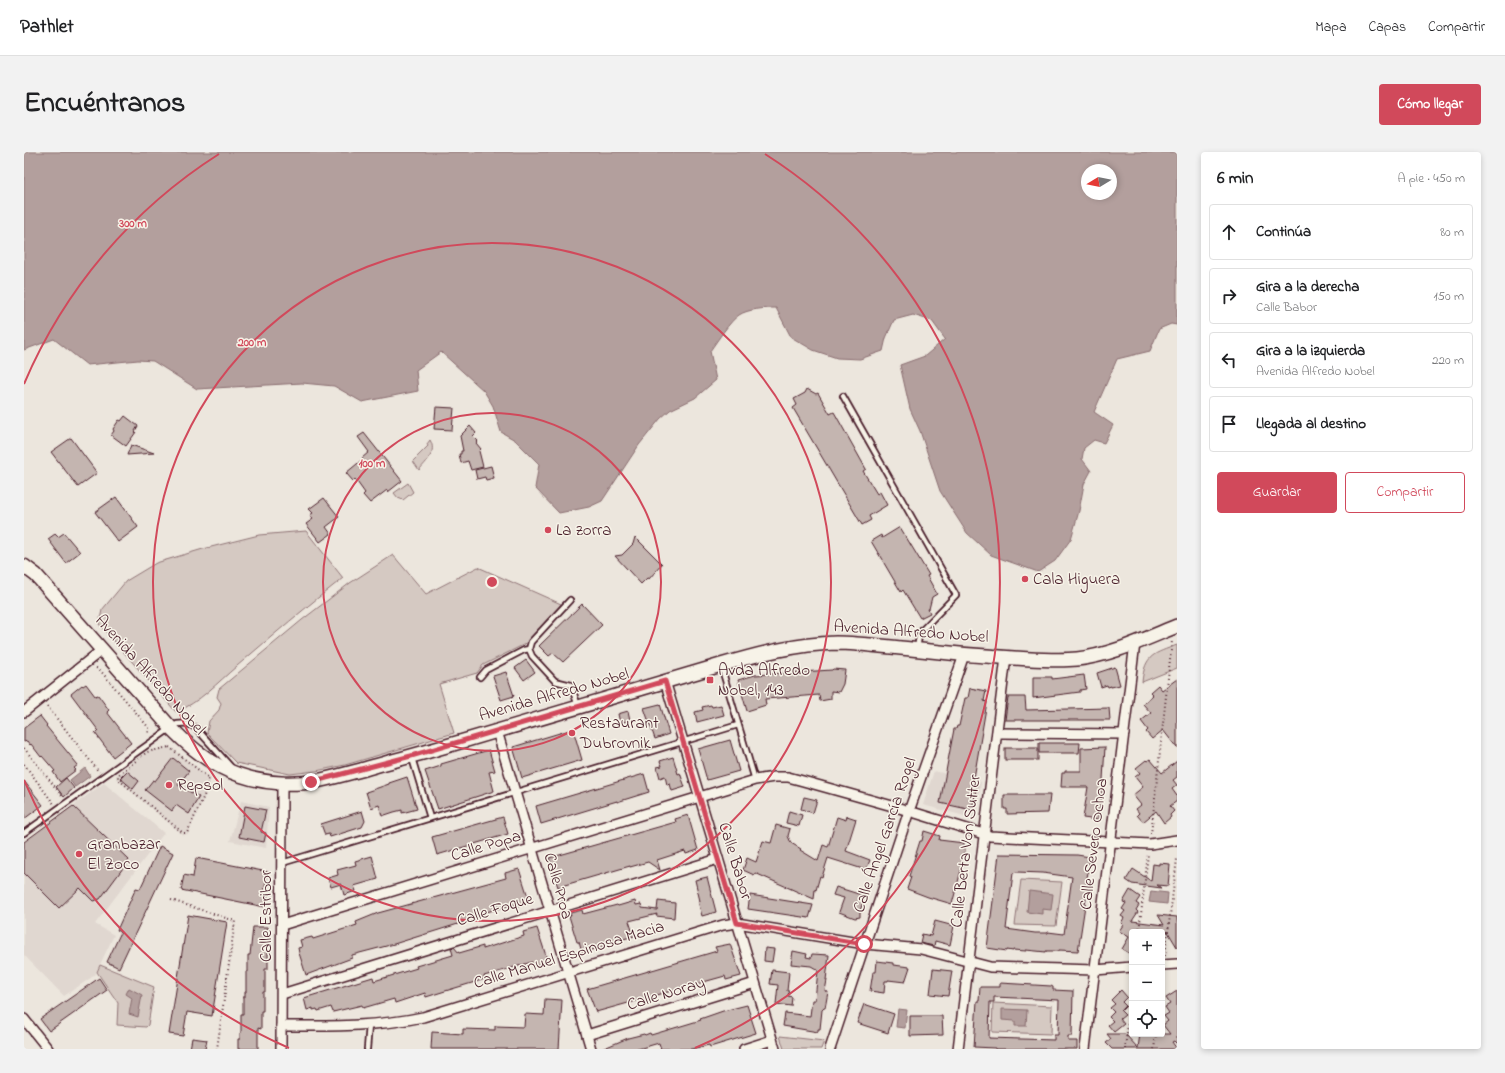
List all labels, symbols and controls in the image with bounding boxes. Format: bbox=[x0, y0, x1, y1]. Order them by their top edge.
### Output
text: Pathlet bbox=[20, 14, 74, 41]
text: Mapa bbox=[1315, 17, 1347, 38]
text: Capas bbox=[1369, 17, 1406, 38]
text: Compartir bbox=[1428, 17, 1485, 38]
text: Encuéntranos bbox=[24, 84, 185, 125]
button: Cómo llegar bbox=[1379, 84, 1481, 125]
north arrow bbox=[1081, 164, 1117, 200]
text: 6 min bbox=[1217, 166, 1253, 191]
text: A pie · 450 m bbox=[1397, 169, 1465, 188]
text: 300 m bbox=[118, 215, 148, 233]
icon: ahead bbox=[1218, 221, 1240, 243]
text: Continúa bbox=[1256, 221, 1311, 243]
text: 80 m bbox=[1440, 223, 1464, 242]
text: Gira a la derecha bbox=[1256, 276, 1359, 298]
icon: right bbox=[1218, 285, 1240, 307]
text: 150 m bbox=[1433, 287, 1464, 306]
text: Calle Babor bbox=[1256, 298, 1317, 317]
text: 200 m bbox=[237, 334, 267, 352]
text: Gira a la izquierda bbox=[1256, 340, 1365, 362]
icon: left bbox=[1218, 349, 1240, 371]
text: 220 m bbox=[1432, 351, 1464, 370]
text: Avenida Alfredo Nobel bbox=[1256, 362, 1375, 381]
icon: arrive bbox=[1218, 413, 1240, 435]
text: Llegada al destino bbox=[1256, 413, 1366, 435]
text: 100 m bbox=[359, 455, 386, 473]
button: Guardar bbox=[1217, 472, 1337, 513]
button: Compartir bbox=[1345, 472, 1465, 513]
place label: La zorra bbox=[556, 518, 611, 543]
marker: La zorra bbox=[543, 525, 553, 535]
place label: Cala Higuera bbox=[1033, 567, 1120, 594]
marker: Cala Higuera bbox=[1020, 574, 1030, 584]
centre of rings bbox=[485, 575, 499, 589]
street label: Avenida Alfredo Nobel bbox=[89, 609, 211, 741]
street label: Avenida Alfredo Nobel bbox=[833, 614, 989, 650]
place label: Avda Alfredo Nobel, 143 bbox=[718, 658, 810, 703]
street label: Avenida Alfredo Nobel bbox=[476, 662, 632, 728]
marker: Avda Alfredo Nobel, 143 bbox=[705, 675, 715, 685]
place label: Restaurant Dubrovnik bbox=[579, 711, 659, 756]
marker: Restaurant Dubrovnik bbox=[567, 728, 577, 738]
street label: Calle Ángel García Rogel bbox=[847, 754, 925, 917]
street label: Calle Berta Von Sutter bbox=[944, 772, 988, 929]
place label: Repsol bbox=[177, 773, 223, 798]
route end bbox=[302, 773, 320, 791]
street label: Calle Severo Ochoa bbox=[1074, 777, 1114, 911]
marker: Repsol bbox=[164, 780, 174, 790]
street label: Calle Babor bbox=[711, 819, 759, 904]
street label: Calle Popa bbox=[448, 823, 524, 869]
place label: Granbazar El Zoco bbox=[87, 832, 161, 877]
marker: Granbazar El Zoco bbox=[74, 849, 84, 859]
street label: Calle Proa bbox=[537, 850, 579, 922]
street label: Calle Estribor bbox=[254, 869, 279, 962]
street label: Calle Foque bbox=[454, 886, 537, 933]
street label: Calle Manuel Espinosa Macia bbox=[471, 914, 667, 996]
map controls bbox=[1129, 929, 1165, 1037]
button: + bbox=[1129, 929, 1165, 965]
route start bbox=[855, 935, 873, 953]
button: − bbox=[1129, 965, 1165, 1001]
street label: Calle Noray bbox=[624, 970, 708, 1019]
button: locate bbox=[1129, 1001, 1165, 1037]

